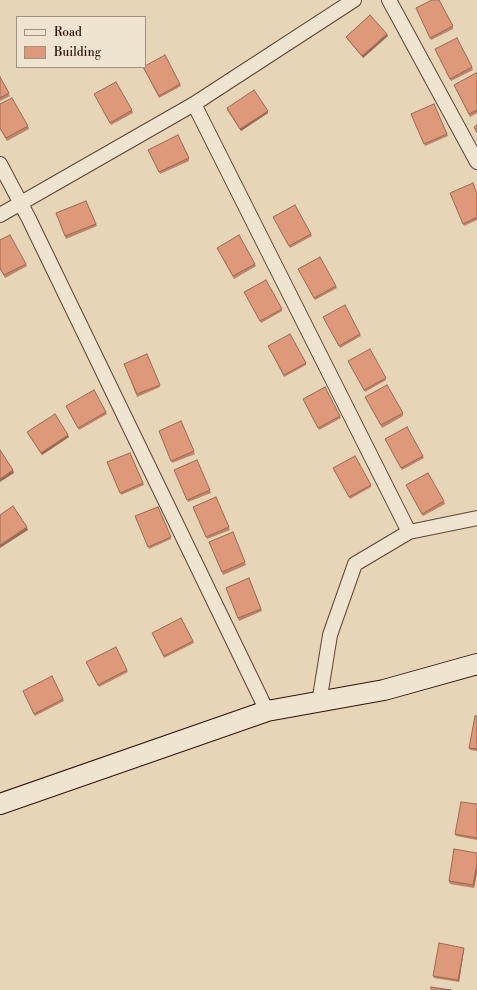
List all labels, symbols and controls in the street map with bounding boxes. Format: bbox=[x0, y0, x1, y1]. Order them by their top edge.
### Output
legend bbox=[16, 16, 146, 68]
text: Road bbox=[54, 25, 82, 40]
text: Building bbox=[54, 45, 101, 60]

